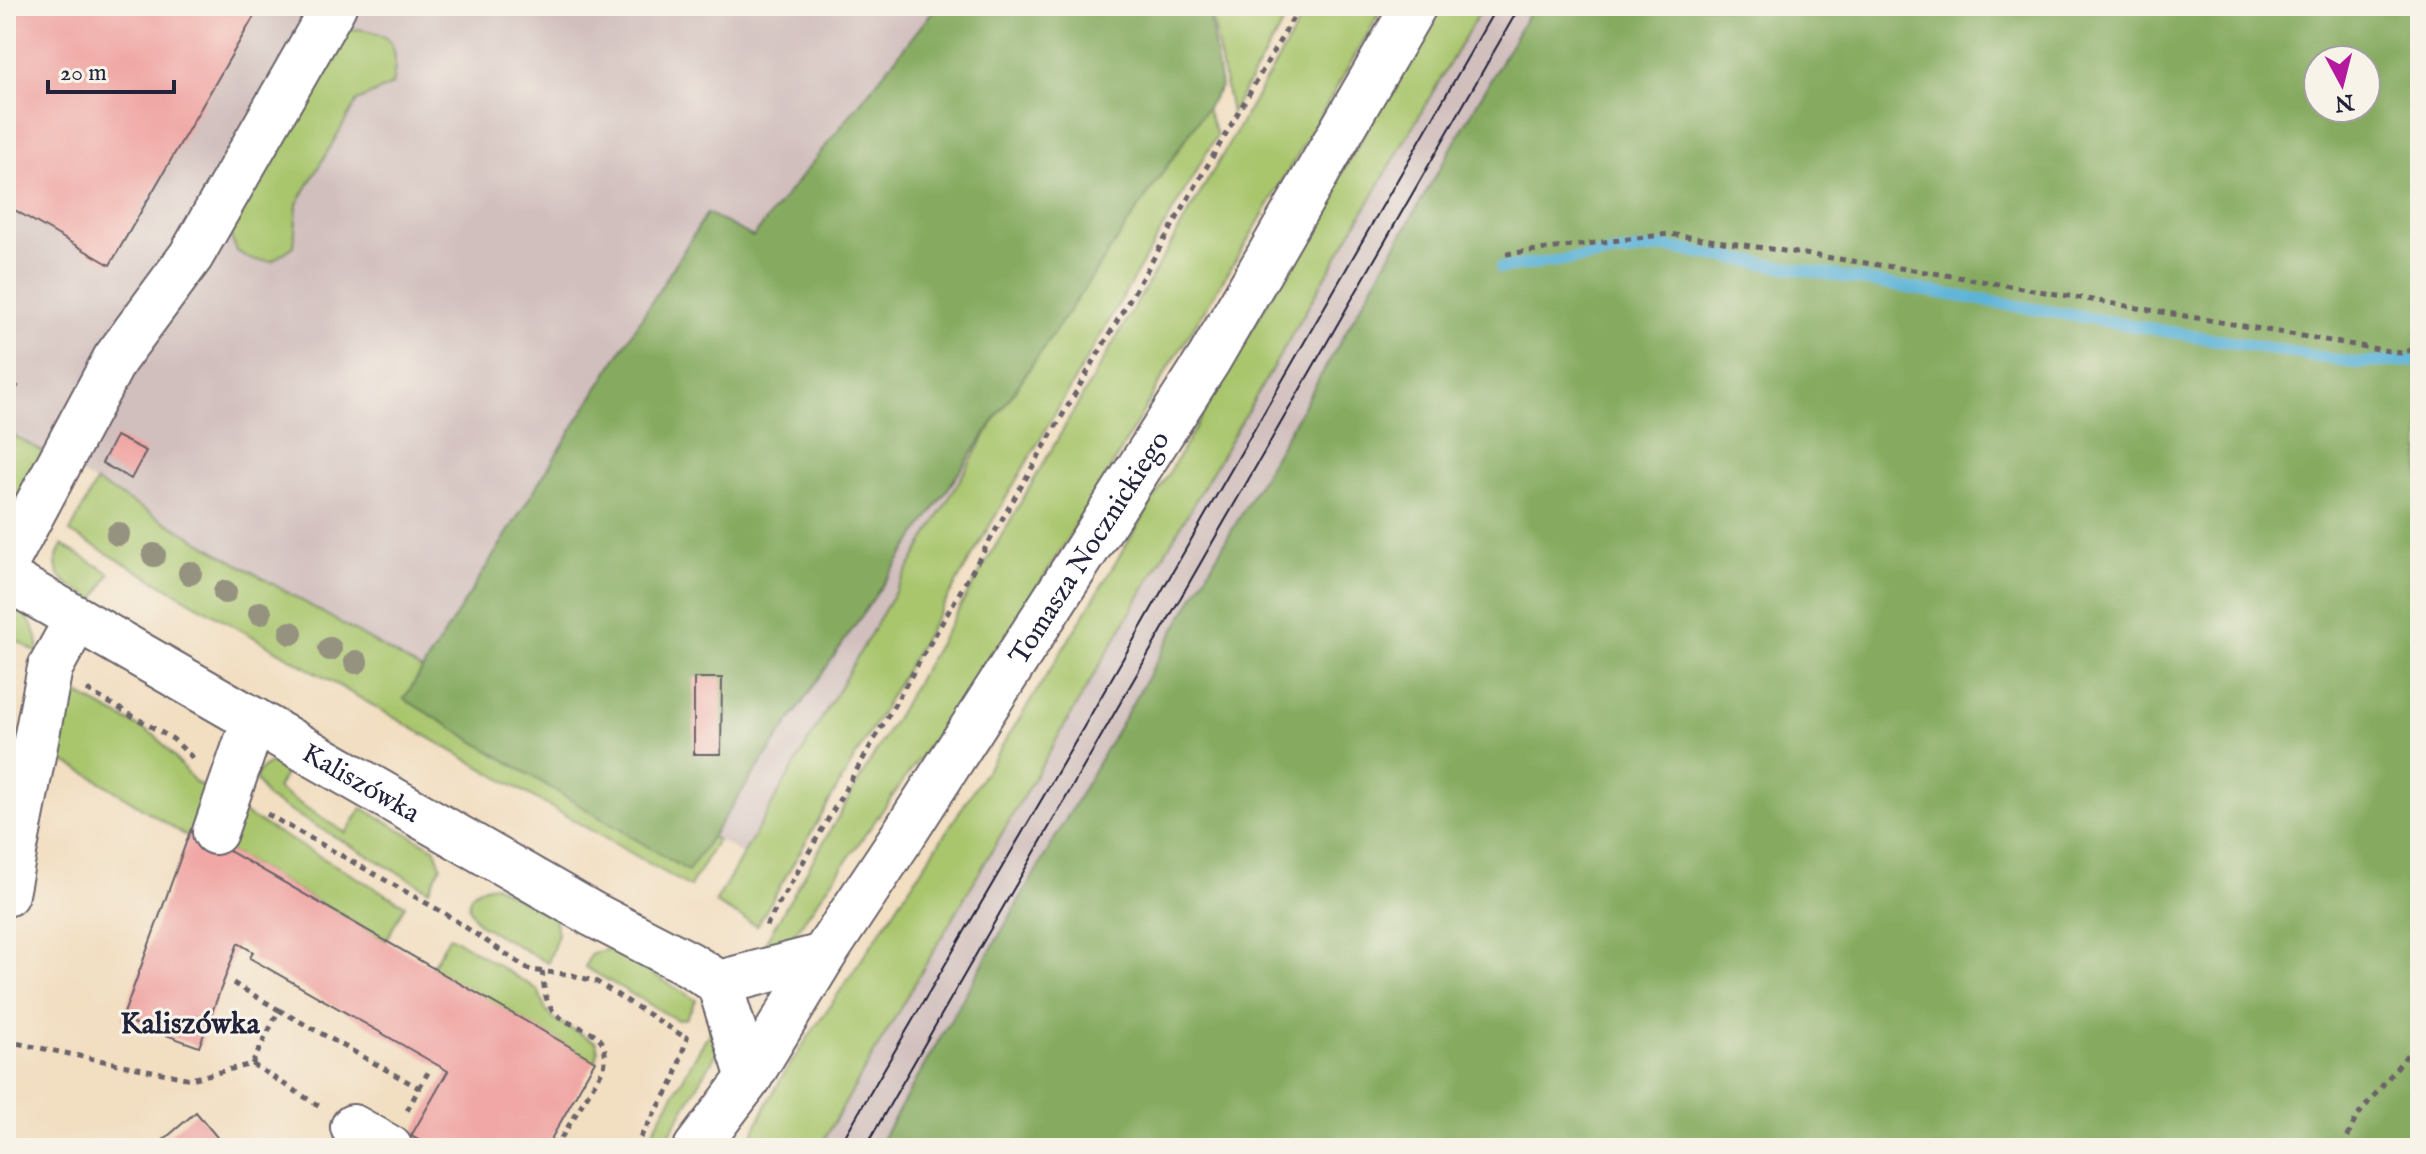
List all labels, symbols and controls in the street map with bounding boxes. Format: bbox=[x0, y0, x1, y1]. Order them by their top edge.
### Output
scale bar bbox=[48, 44, 174, 94]
north arrow bbox=[2302, 44, 2382, 124]
text: 20 m bbox=[60, 58, 107, 89]
text: N bbox=[2333, 87, 2356, 117]
street label: Tomasza Nocznickiego bbox=[1002, 425, 1178, 672]
street label: Kaliszówka bbox=[295, 736, 426, 832]
district label: Kaliszówka bbox=[120, 1006, 261, 1044]

